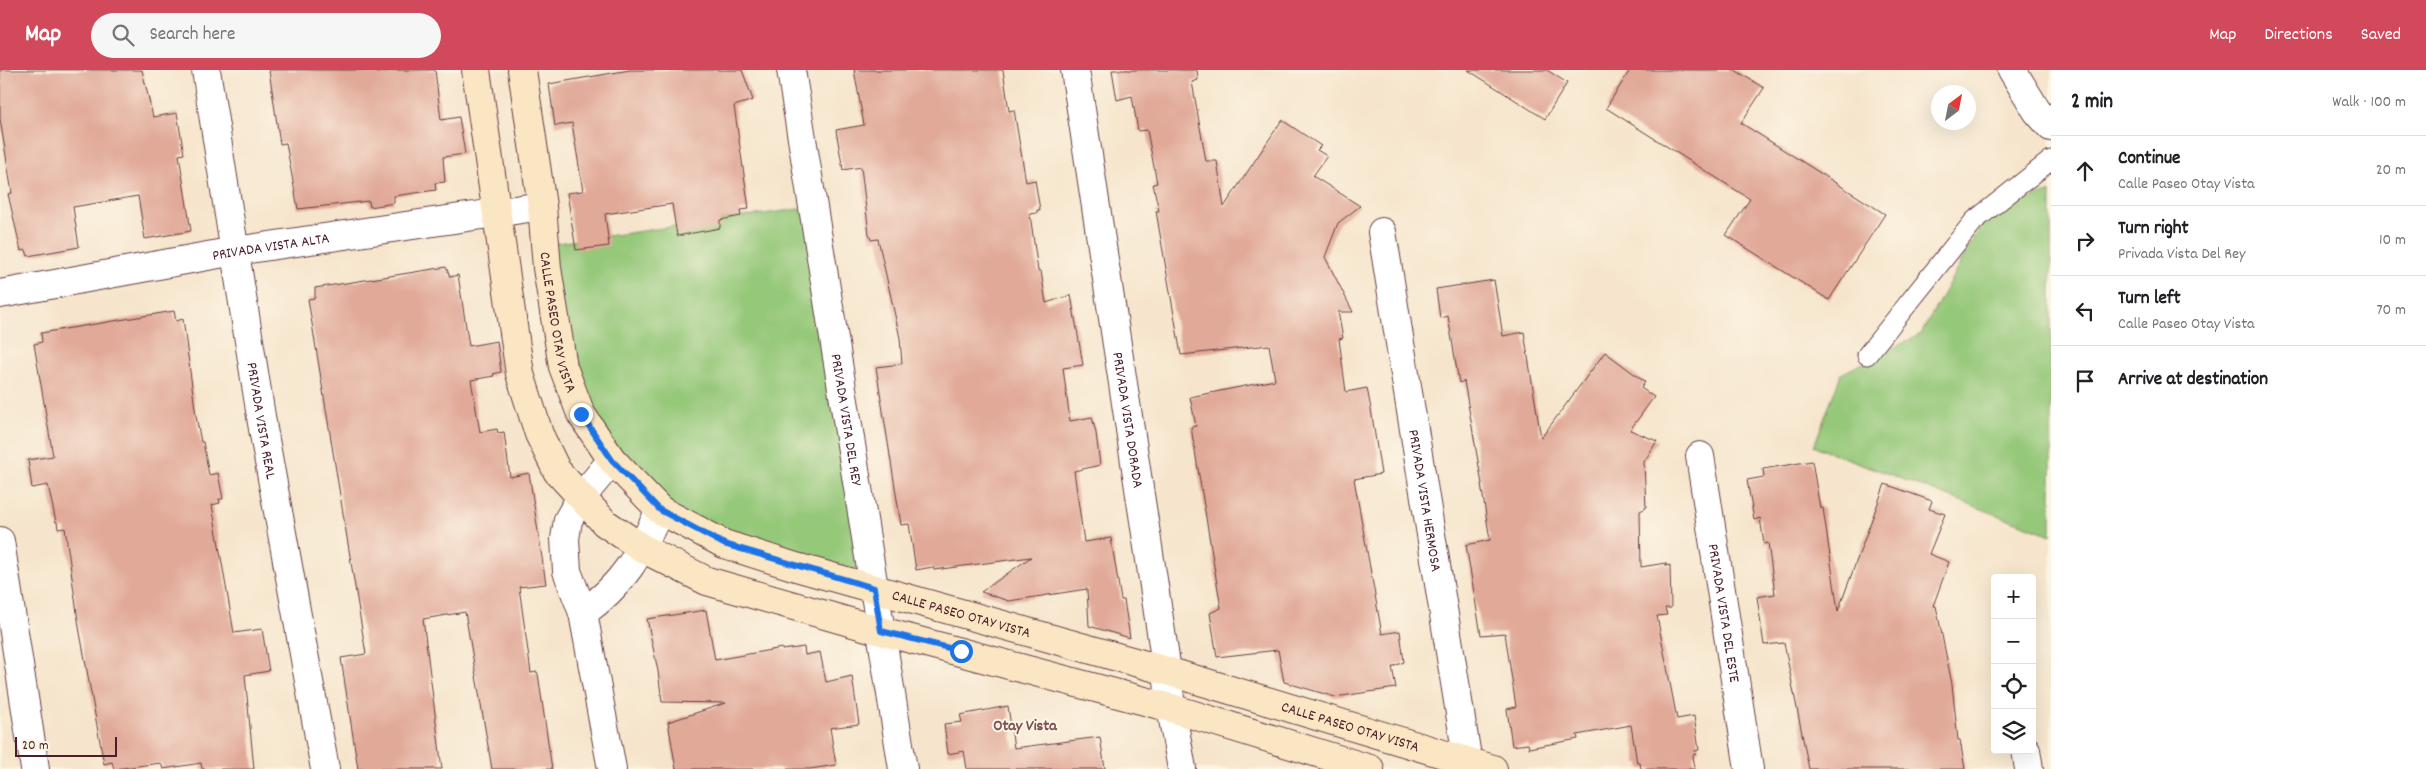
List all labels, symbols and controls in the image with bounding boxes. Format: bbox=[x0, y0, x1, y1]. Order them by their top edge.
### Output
search box bbox=[91, 13, 441, 58]
text: Map bbox=[25, 18, 61, 52]
icon: search bbox=[109, 21, 137, 49]
text: Search here bbox=[149, 22, 235, 49]
text: Map bbox=[2209, 23, 2236, 48]
text: Directions bbox=[2264, 23, 2333, 48]
text: Saved bbox=[2361, 23, 2401, 48]
north arrow bbox=[1931, 85, 1976, 130]
text: 2 min bbox=[2071, 88, 2113, 118]
text: Walk · 100 m bbox=[2332, 91, 2406, 114]
text: Continue bbox=[2118, 146, 2180, 173]
icon: ahead bbox=[2071, 157, 2099, 185]
text: 20 m bbox=[2376, 159, 2406, 182]
text: Calle Paseo Otay Vista bbox=[2118, 173, 2255, 196]
text: Turn right bbox=[2118, 216, 2189, 243]
icon: right bbox=[2071, 227, 2099, 255]
street label: PRIVADA VISTA ALTA bbox=[211, 228, 331, 268]
text: 10 m bbox=[2379, 229, 2406, 252]
text: Privada Vista Del Rey bbox=[2118, 243, 2246, 266]
street label: CALLE PASEO OTAY VISTA bbox=[533, 251, 581, 397]
text: Turn left bbox=[2118, 286, 2181, 313]
icon: left bbox=[2071, 297, 2099, 325]
text: 70 m bbox=[2376, 299, 2406, 322]
text: Calle Paseo Otay Vista bbox=[2118, 313, 2255, 336]
street label: PRIVADA VISTA DORADA bbox=[1105, 351, 1148, 490]
street label: PRIVADA VISTA DEL REY bbox=[824, 352, 867, 488]
street label: PRIVADA VISTA REAL bbox=[240, 361, 281, 481]
icon: arrive bbox=[2071, 367, 2099, 395]
text: Arrive at destination bbox=[2118, 367, 2268, 394]
route end bbox=[570, 403, 593, 426]
street label: PRIVADA VISTA HERMOSA bbox=[1401, 428, 1446, 574]
street label: PRIVADA VISTA DEL ESTE bbox=[1701, 542, 1744, 685]
map controls bbox=[1991, 574, 2036, 754]
button: + bbox=[1991, 574, 2036, 619]
street label: CALLE PASEO OTAY VISTA bbox=[889, 585, 1033, 645]
button: − bbox=[1991, 619, 2036, 664]
route start bbox=[950, 640, 973, 663]
button: locate bbox=[1991, 664, 2036, 709]
street label: CALLE PASEO OTAY VISTA bbox=[1278, 697, 1422, 759]
button: layers bbox=[1991, 709, 2036, 754]
district label: Otay Vista bbox=[993, 715, 1058, 738]
scale bar bbox=[15, 734, 118, 757]
text: 20 m bbox=[22, 736, 49, 756]

